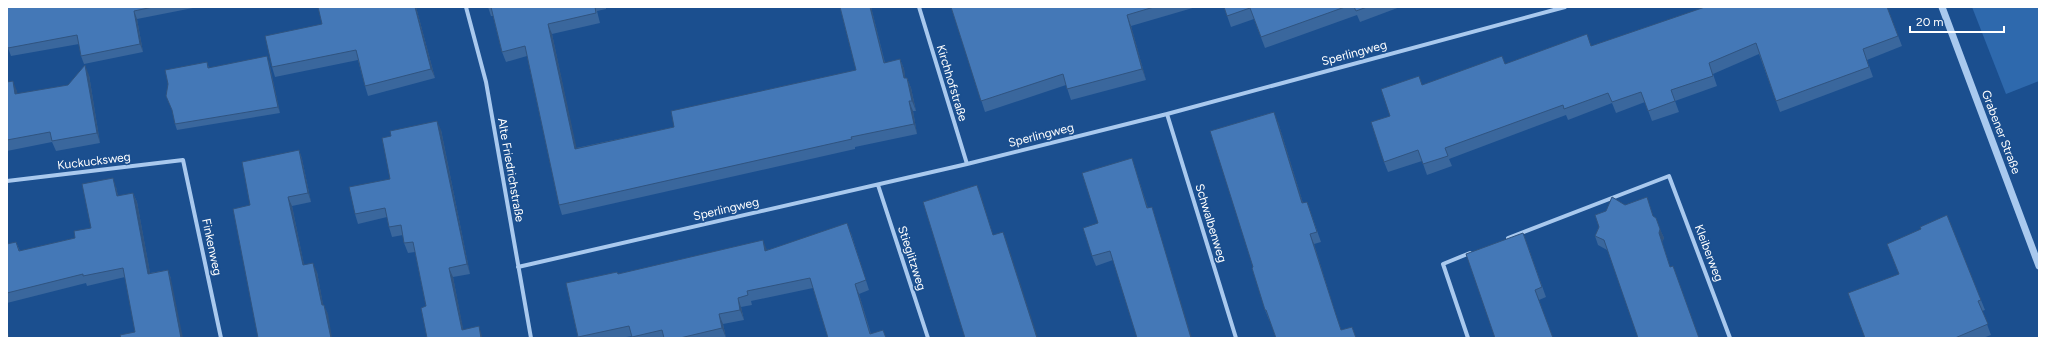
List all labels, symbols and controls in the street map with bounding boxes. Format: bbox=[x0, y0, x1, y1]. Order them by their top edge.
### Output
scale bar bbox=[1910, 8, 2004, 34]
text: 20 m bbox=[1916, 15, 1944, 29]
street label: Sperlingweg bbox=[1320, 38, 1388, 68]
street label: Kirchhofstraße bbox=[934, 43, 970, 123]
street label: Grabener Straße bbox=[1979, 88, 2024, 176]
street label: Alte Friedrichstraße bbox=[495, 117, 527, 223]
street label: Sperlingweg bbox=[1007, 120, 1075, 150]
street label: Kuckucksweg bbox=[57, 150, 131, 172]
street label: Schwalbenweg bbox=[1192, 182, 1230, 264]
street label: Sperlingweg bbox=[692, 195, 760, 223]
street label: Finkenweg bbox=[199, 217, 225, 277]
street label: Kleiberweg bbox=[1692, 223, 1726, 283]
street label: Stieglitzweg bbox=[895, 224, 929, 292]

